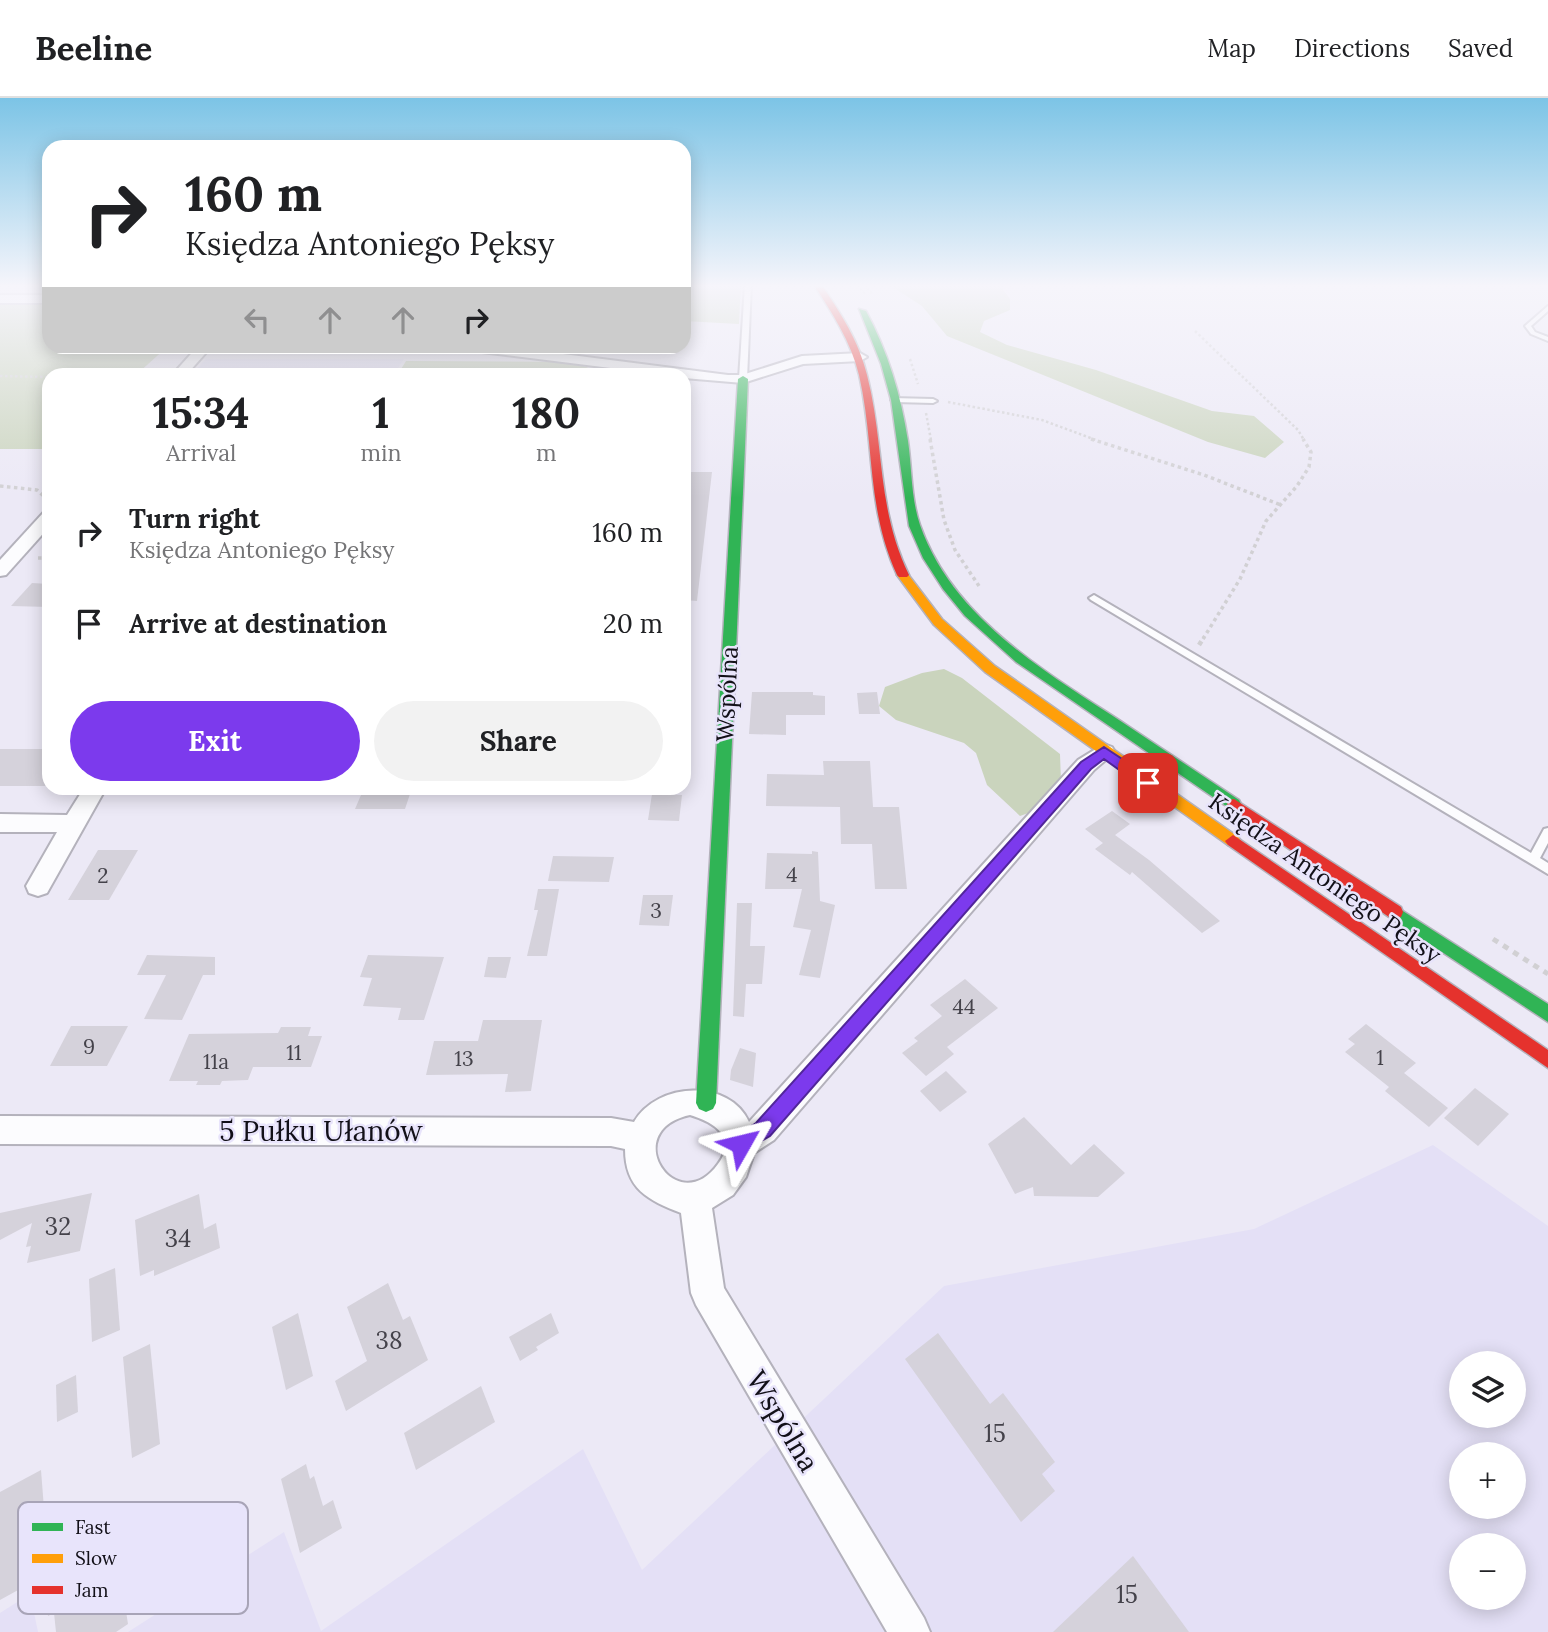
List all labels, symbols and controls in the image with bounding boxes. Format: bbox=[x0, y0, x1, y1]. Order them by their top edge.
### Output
text: Beeline bbox=[35, 27, 152, 69]
text: Map bbox=[1207, 33, 1256, 64]
text: Directions bbox=[1294, 33, 1410, 64]
text: Saved bbox=[1448, 33, 1513, 64]
text: 160 m bbox=[185, 162, 322, 224]
icon: right bbox=[70, 168, 161, 259]
text: Księdza Antoniego Pęksy bbox=[185, 223, 554, 264]
icon: left bbox=[238, 301, 276, 339]
icon: ahead bbox=[311, 301, 349, 339]
icon: ahead bbox=[384, 301, 422, 339]
icon: right bbox=[457, 301, 495, 339]
text: 15:34 bbox=[153, 386, 250, 440]
text: 1 bbox=[372, 386, 389, 440]
text: 180 bbox=[512, 386, 580, 440]
text: Arrival bbox=[166, 438, 236, 467]
text: min bbox=[360, 438, 401, 467]
text: m bbox=[536, 438, 556, 467]
text: Turn right bbox=[129, 502, 260, 535]
icon: right bbox=[70, 514, 108, 552]
text: 160 m bbox=[592, 516, 663, 549]
text: Księdza Antoniego Pęksy bbox=[129, 535, 394, 564]
icon: arrive bbox=[70, 605, 108, 643]
text: Arrive at destination bbox=[129, 607, 387, 640]
text: 20 m bbox=[603, 607, 663, 640]
street label: Wspólna bbox=[709, 645, 745, 743]
button: Exit bbox=[70, 701, 360, 781]
button: Share bbox=[374, 701, 663, 781]
pin bbox=[1118, 753, 1178, 813]
icon: arrive bbox=[1129, 764, 1167, 802]
street label: Księdza Antoniego Pęksy bbox=[1203, 786, 1448, 970]
house number: 4 bbox=[786, 861, 798, 888]
house number: 2 bbox=[97, 862, 109, 889]
house number: 3 bbox=[650, 897, 662, 924]
house number: 44 bbox=[953, 993, 975, 1020]
house number: 9 bbox=[83, 1033, 95, 1060]
house number: 11 bbox=[286, 1039, 302, 1066]
house number: 1 bbox=[1376, 1044, 1384, 1071]
house number: 13 bbox=[454, 1045, 474, 1072]
house number: 11a bbox=[203, 1048, 229, 1075]
position arrow bbox=[704, 1107, 778, 1181]
street label: 5 Pułku Ułanów bbox=[219, 1113, 423, 1149]
house number: 32 bbox=[45, 1211, 71, 1242]
house number: 34 bbox=[165, 1223, 191, 1254]
house number: 38 bbox=[376, 1325, 402, 1356]
map controls bbox=[1449, 1351, 1526, 1610]
button: layers bbox=[1449, 1351, 1526, 1428]
street label: Wspólna bbox=[739, 1364, 827, 1478]
house number: 15 bbox=[984, 1418, 1006, 1449]
button: + bbox=[1449, 1442, 1526, 1519]
legend bbox=[18, 1502, 248, 1614]
text: Fast bbox=[75, 1515, 111, 1539]
button: − bbox=[1449, 1533, 1526, 1610]
text: Slow bbox=[75, 1546, 118, 1570]
text: Jam bbox=[74, 1578, 109, 1602]
house number: 15 bbox=[1116, 1579, 1138, 1610]

